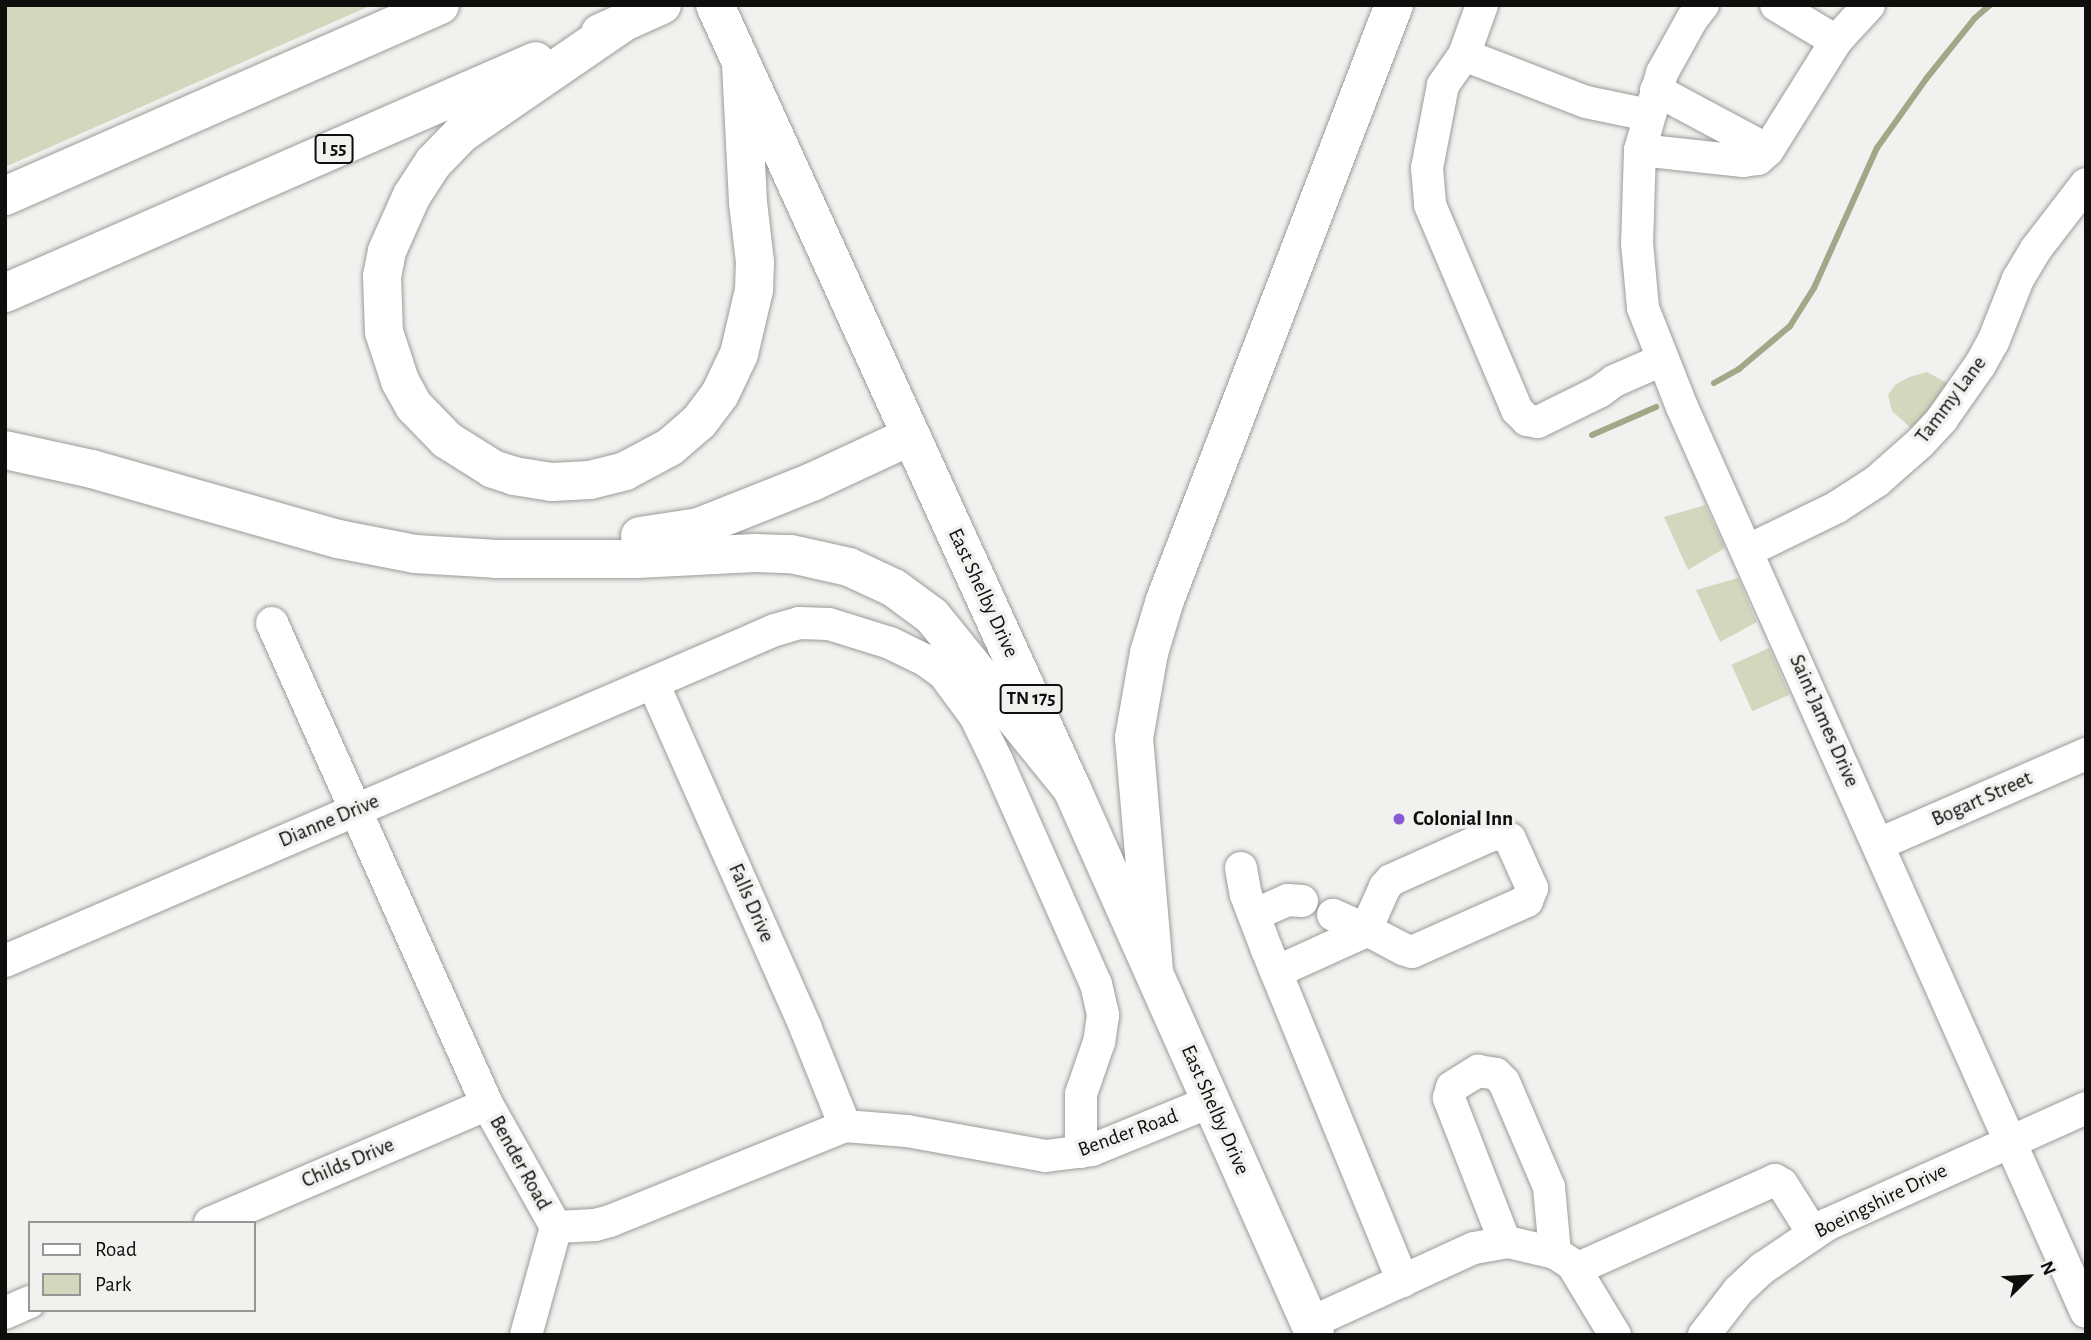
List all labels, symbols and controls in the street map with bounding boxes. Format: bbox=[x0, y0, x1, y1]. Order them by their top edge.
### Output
road number: I 55 bbox=[313, 134, 355, 164]
street label: Tammy Lane bbox=[1910, 351, 1992, 449]
street label: East Shelby Drive bbox=[942, 524, 1024, 662]
street label: Saint James Drive bbox=[1784, 651, 1864, 791]
road number: TN 175 bbox=[1000, 684, 1062, 714]
street label: Bogart Street bbox=[1928, 766, 2036, 832]
street label: Dianne Drive bbox=[275, 789, 383, 853]
place label: Colonial Inn bbox=[1413, 806, 1513, 832]
marker: Colonial Inn bbox=[1391, 811, 1407, 827]
street label: Falls Drive bbox=[723, 860, 779, 946]
street label: East Shelby Drive bbox=[1175, 1041, 1255, 1179]
street label: Bender Road bbox=[1075, 1103, 1181, 1163]
street label: Bender Road bbox=[484, 1111, 556, 1215]
street label: Childs Drive bbox=[298, 1132, 398, 1194]
street label: Boeingshire Drive bbox=[1811, 1158, 1951, 1244]
legend bbox=[28, 1221, 256, 1312]
text: Road bbox=[95, 1239, 137, 1260]
north arrow bbox=[1993, 1242, 2063, 1312]
text: N bbox=[2036, 1258, 2059, 1278]
text: Park bbox=[95, 1274, 131, 1295]

